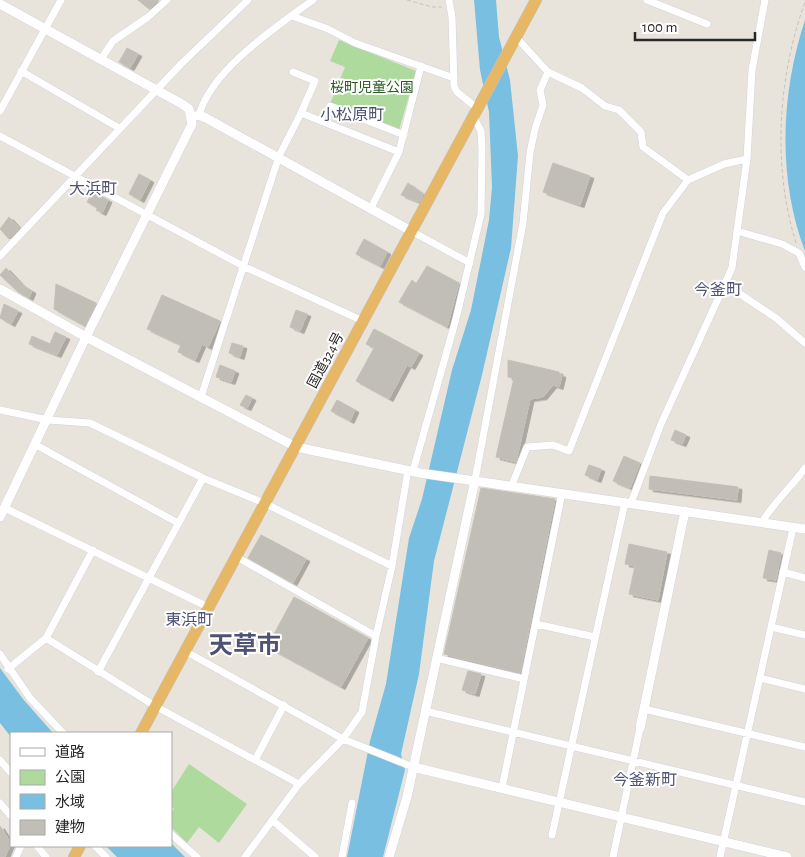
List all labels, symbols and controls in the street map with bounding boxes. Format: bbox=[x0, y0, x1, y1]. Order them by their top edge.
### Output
scale bar bbox=[635, 10, 755, 42]
text: 100 m bbox=[642, 20, 677, 35]
park label: 桜町児童公園 bbox=[330, 80, 414, 95]
district label: 小松原町 bbox=[320, 107, 384, 123]
district label: 大浜町 bbox=[69, 180, 117, 197]
district label: 今釜町 bbox=[694, 281, 742, 298]
street label: 国道324号 bbox=[305, 330, 346, 391]
district label: 東浜町 bbox=[165, 611, 213, 628]
district label: 天草市 bbox=[209, 632, 281, 658]
legend bbox=[10, 732, 172, 847]
text: 道路 bbox=[55, 744, 85, 760]
text: 公園 bbox=[55, 769, 85, 785]
district label: 今釜新町 bbox=[613, 771, 677, 788]
text: 水域 bbox=[55, 794, 85, 810]
text: 建物 bbox=[55, 819, 85, 835]

